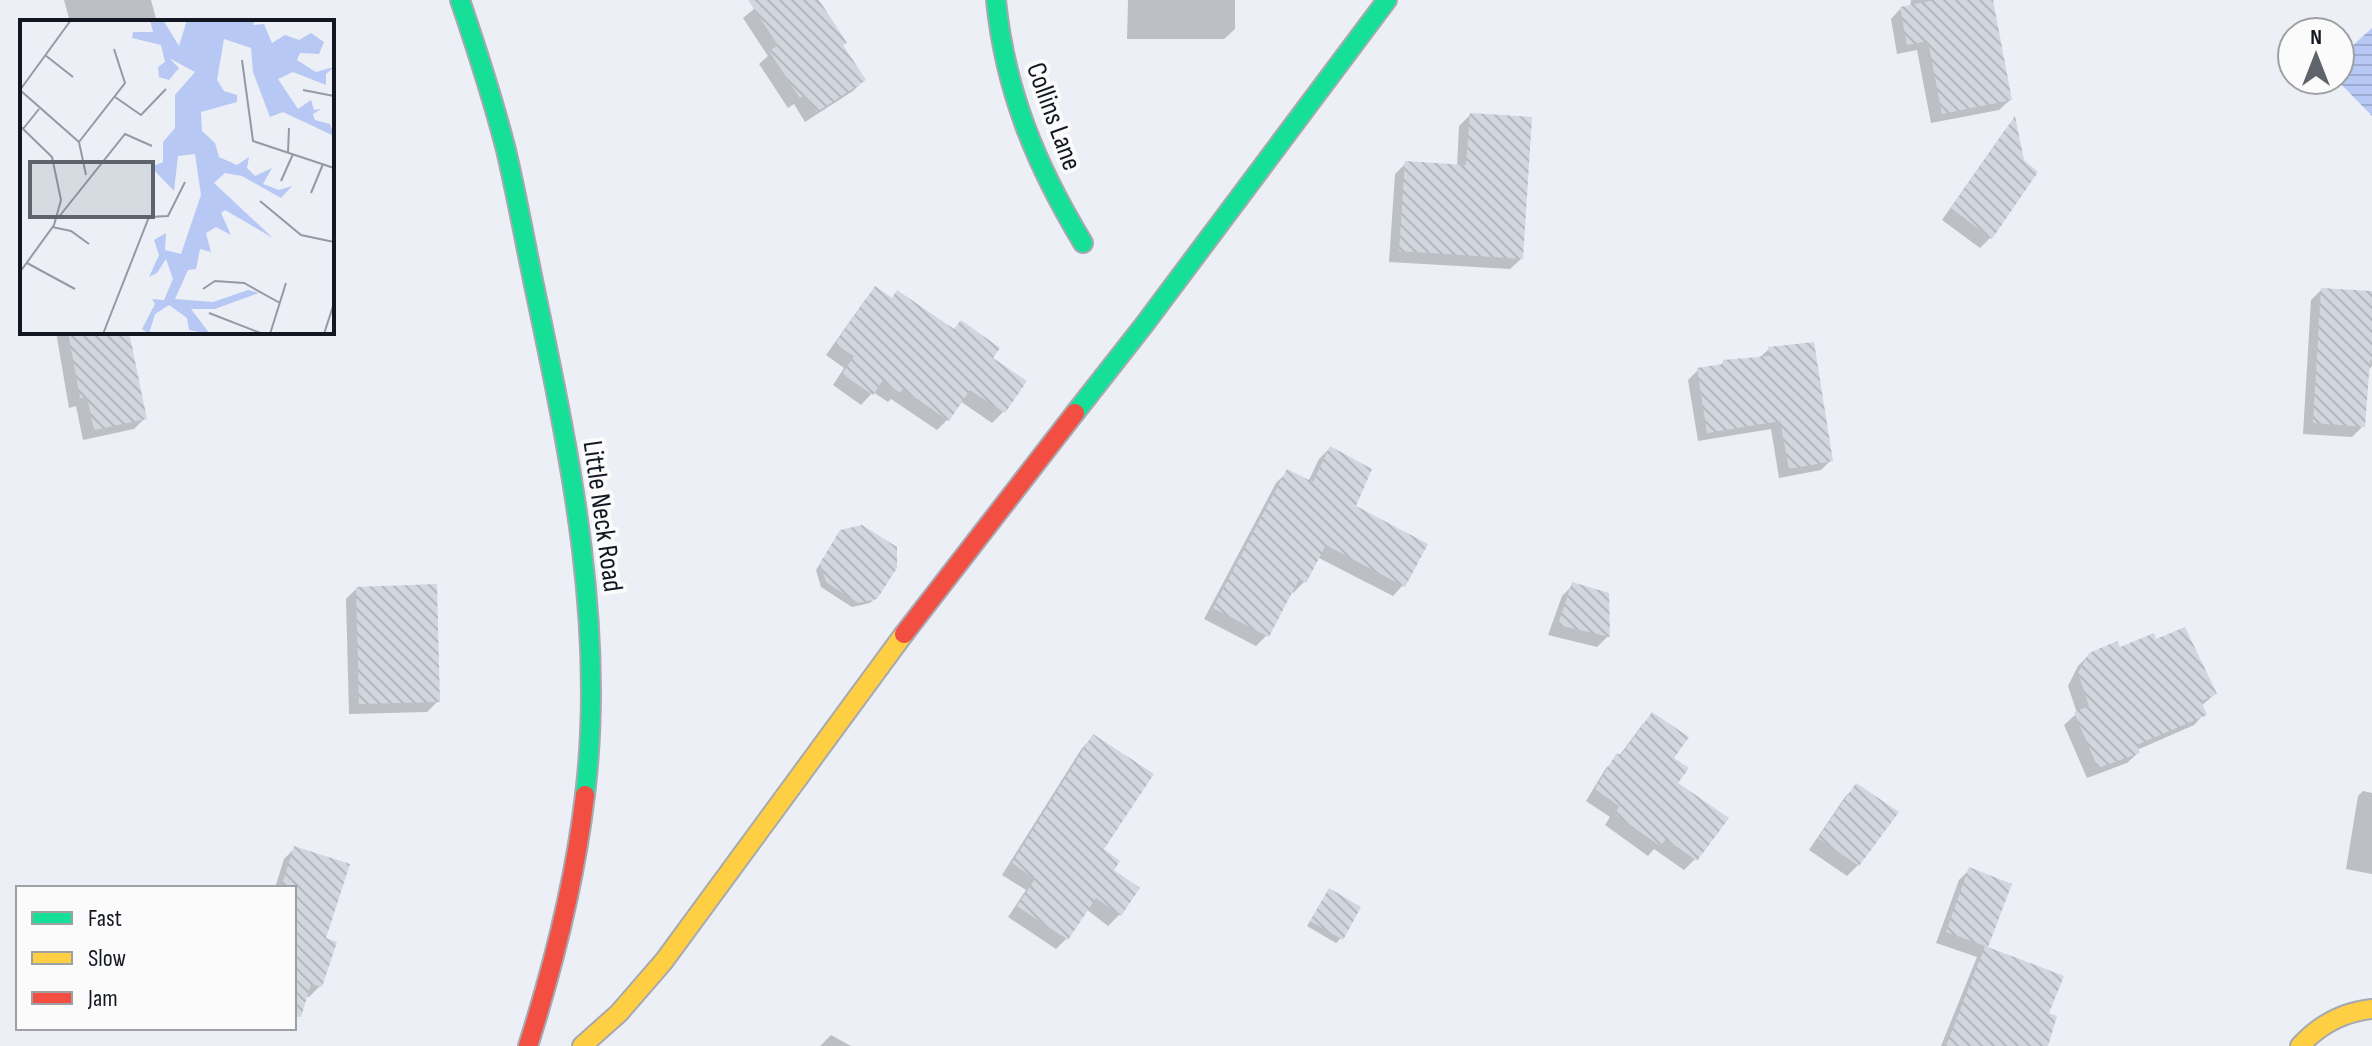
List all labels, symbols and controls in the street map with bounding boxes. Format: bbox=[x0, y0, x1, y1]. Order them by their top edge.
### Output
north arrow bbox=[2276, 16, 2356, 96]
inset map bbox=[20, 20, 334, 334]
text: N bbox=[2310, 24, 2322, 51]
street label: Collins Lane bbox=[1019, 58, 1088, 175]
street label: Little Neck Road bbox=[576, 439, 629, 594]
legend bbox=[16, 886, 296, 1030]
text: Fast bbox=[88, 904, 122, 933]
text: Slow bbox=[88, 944, 126, 973]
text: Jam bbox=[87, 984, 118, 1013]

